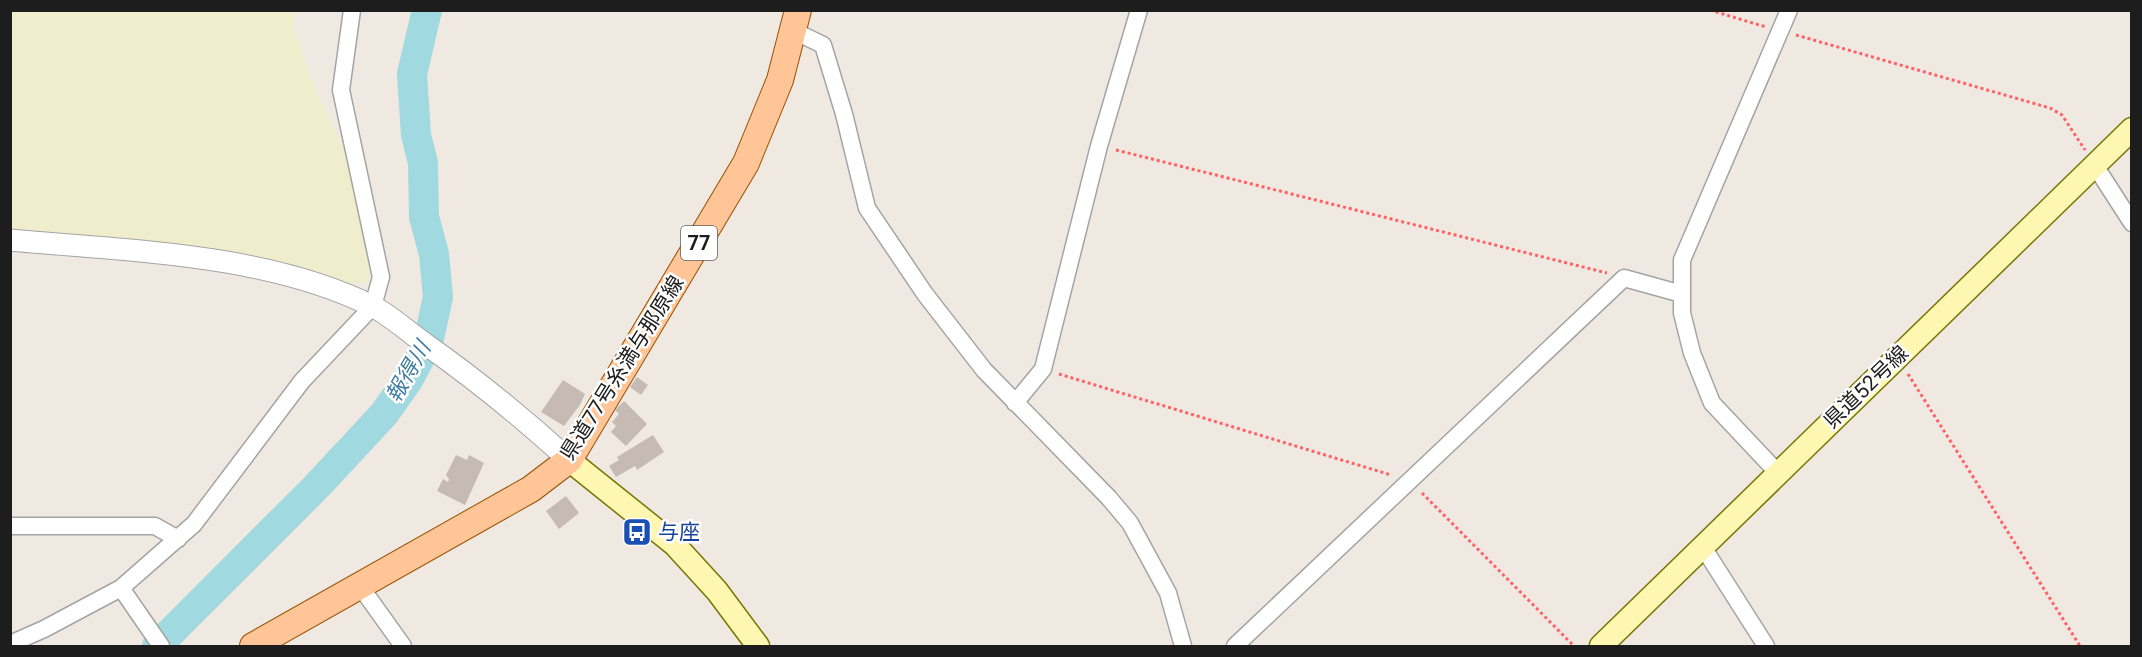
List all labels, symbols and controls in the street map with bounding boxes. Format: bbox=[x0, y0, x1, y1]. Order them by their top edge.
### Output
road number: 77 bbox=[681, 226, 717, 260]
street label: 県道77号糸満与那原線 bbox=[555, 271, 689, 465]
water label: 報得川 bbox=[381, 335, 436, 407]
street label: 県道52号線 bbox=[1819, 341, 1913, 433]
bus stop icon: 与座 bbox=[621, 516, 653, 548]
place label: 与座 bbox=[658, 520, 700, 544]

